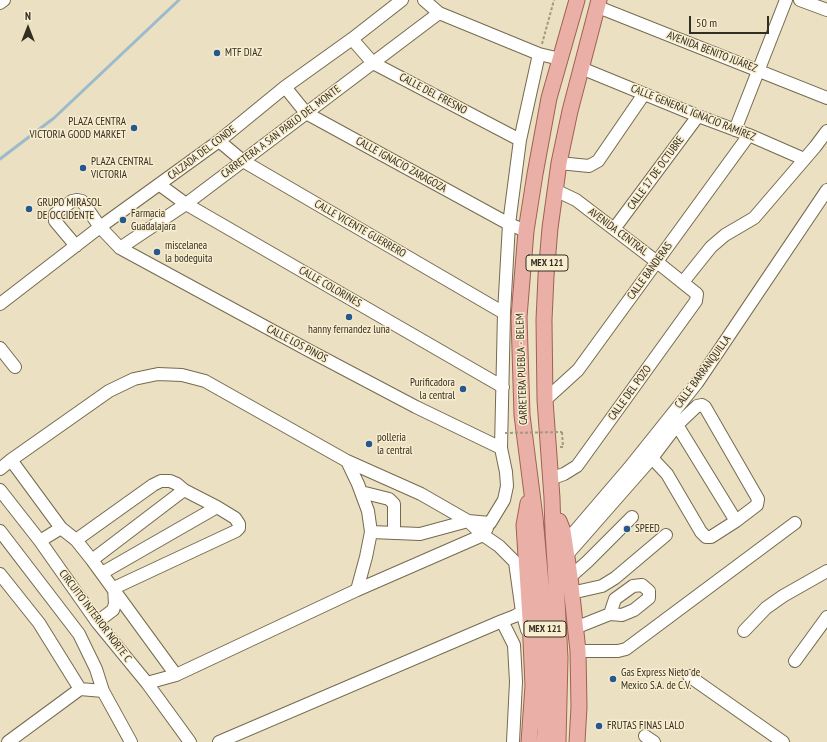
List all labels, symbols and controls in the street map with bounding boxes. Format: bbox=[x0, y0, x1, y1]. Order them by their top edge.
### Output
north arrow bbox=[8, 8, 48, 48]
scale bar bbox=[691, 8, 771, 34]
text: N bbox=[25, 9, 31, 23]
text: 50 m bbox=[696, 15, 717, 30]
street label: AVENIDA BENITO JUÁREZ bbox=[665, 29, 759, 75]
place label: MTF DIAZ bbox=[225, 46, 262, 60]
marker: MTF DIAZ bbox=[212, 48, 222, 58]
street label: CALLE DEL FRESNO bbox=[397, 71, 469, 117]
street label: CALLE GENERAL IGNACIO RAMÍREZ bbox=[629, 82, 757, 144]
street label: CARRETERA A SAN PABLO DEL MONTE bbox=[219, 83, 343, 181]
place label: PLAZA CENTRA VICTORIA GOOD MARKET bbox=[30, 115, 126, 141]
marker: PLAZA CENTRA VICTORIA GOOD MARKET bbox=[129, 123, 139, 133]
street label: CALZADA DEL CONDE bbox=[165, 123, 239, 183]
street label: CALLE 17 DE OCTUBRE bbox=[625, 134, 687, 212]
street label: CALLE IGNACIO ZARAGOZA bbox=[353, 135, 449, 195]
place label: PLAZA CENTRAL VICTORIA bbox=[91, 155, 153, 181]
marker: PLAZA CENTRAL VICTORIA bbox=[78, 163, 88, 173]
place label: GRUPO MIRASOL DE OCCIDENTE bbox=[37, 196, 102, 222]
street label: CALLE VICENTE GUERRERO bbox=[312, 197, 408, 261]
marker: GRUPO MIRASOL DE OCCIDENTE bbox=[24, 204, 34, 214]
street label: AVENIDA CENTRAL bbox=[585, 205, 651, 259]
place label: Farmacia Guadalajara bbox=[131, 207, 176, 233]
marker: Farmacia Guadalajara bbox=[118, 215, 128, 225]
place label: miscelanea la bodeguita bbox=[165, 239, 212, 265]
street label: CALLE BANDERAS bbox=[625, 240, 675, 302]
marker: miscelanea la bodeguita bbox=[152, 247, 162, 257]
road number: MEX 121 bbox=[526, 255, 568, 271]
street label: CALLE COLORINES bbox=[296, 264, 364, 310]
marker: hanny fernandez luna bbox=[344, 312, 354, 322]
street label: CARRETERA PUEBLA - BELEM bbox=[513, 313, 531, 425]
street label: CALLE LOS PINOS bbox=[264, 322, 330, 366]
place label: hanny fernandez luna bbox=[308, 323, 390, 337]
street label: CALLE BARRANQUILLA bbox=[672, 333, 734, 411]
street label: CALLE DEL POZO bbox=[606, 363, 654, 423]
place label: Purificadora la central bbox=[410, 376, 455, 402]
marker: Purificadora la central bbox=[458, 384, 468, 394]
place label: polleria la central bbox=[377, 431, 412, 457]
marker: polleria la central bbox=[364, 439, 374, 449]
place label: SPEED bbox=[635, 522, 660, 536]
marker: SPEED bbox=[622, 524, 632, 534]
street label: CIRCUITO INTERIOR NORTE C bbox=[56, 567, 134, 665]
road number: MEX 121 bbox=[524, 621, 566, 637]
place label: Gas Express Nieto de Mexico S.A. de C.V. bbox=[621, 666, 700, 692]
marker: Gas Express Nieto de Mexico S.A. de C.V. bbox=[608, 674, 618, 684]
place label: FRUTAS FINAS LALO bbox=[607, 719, 684, 733]
marker: FRUTAS FINAS LALO bbox=[594, 721, 604, 731]

